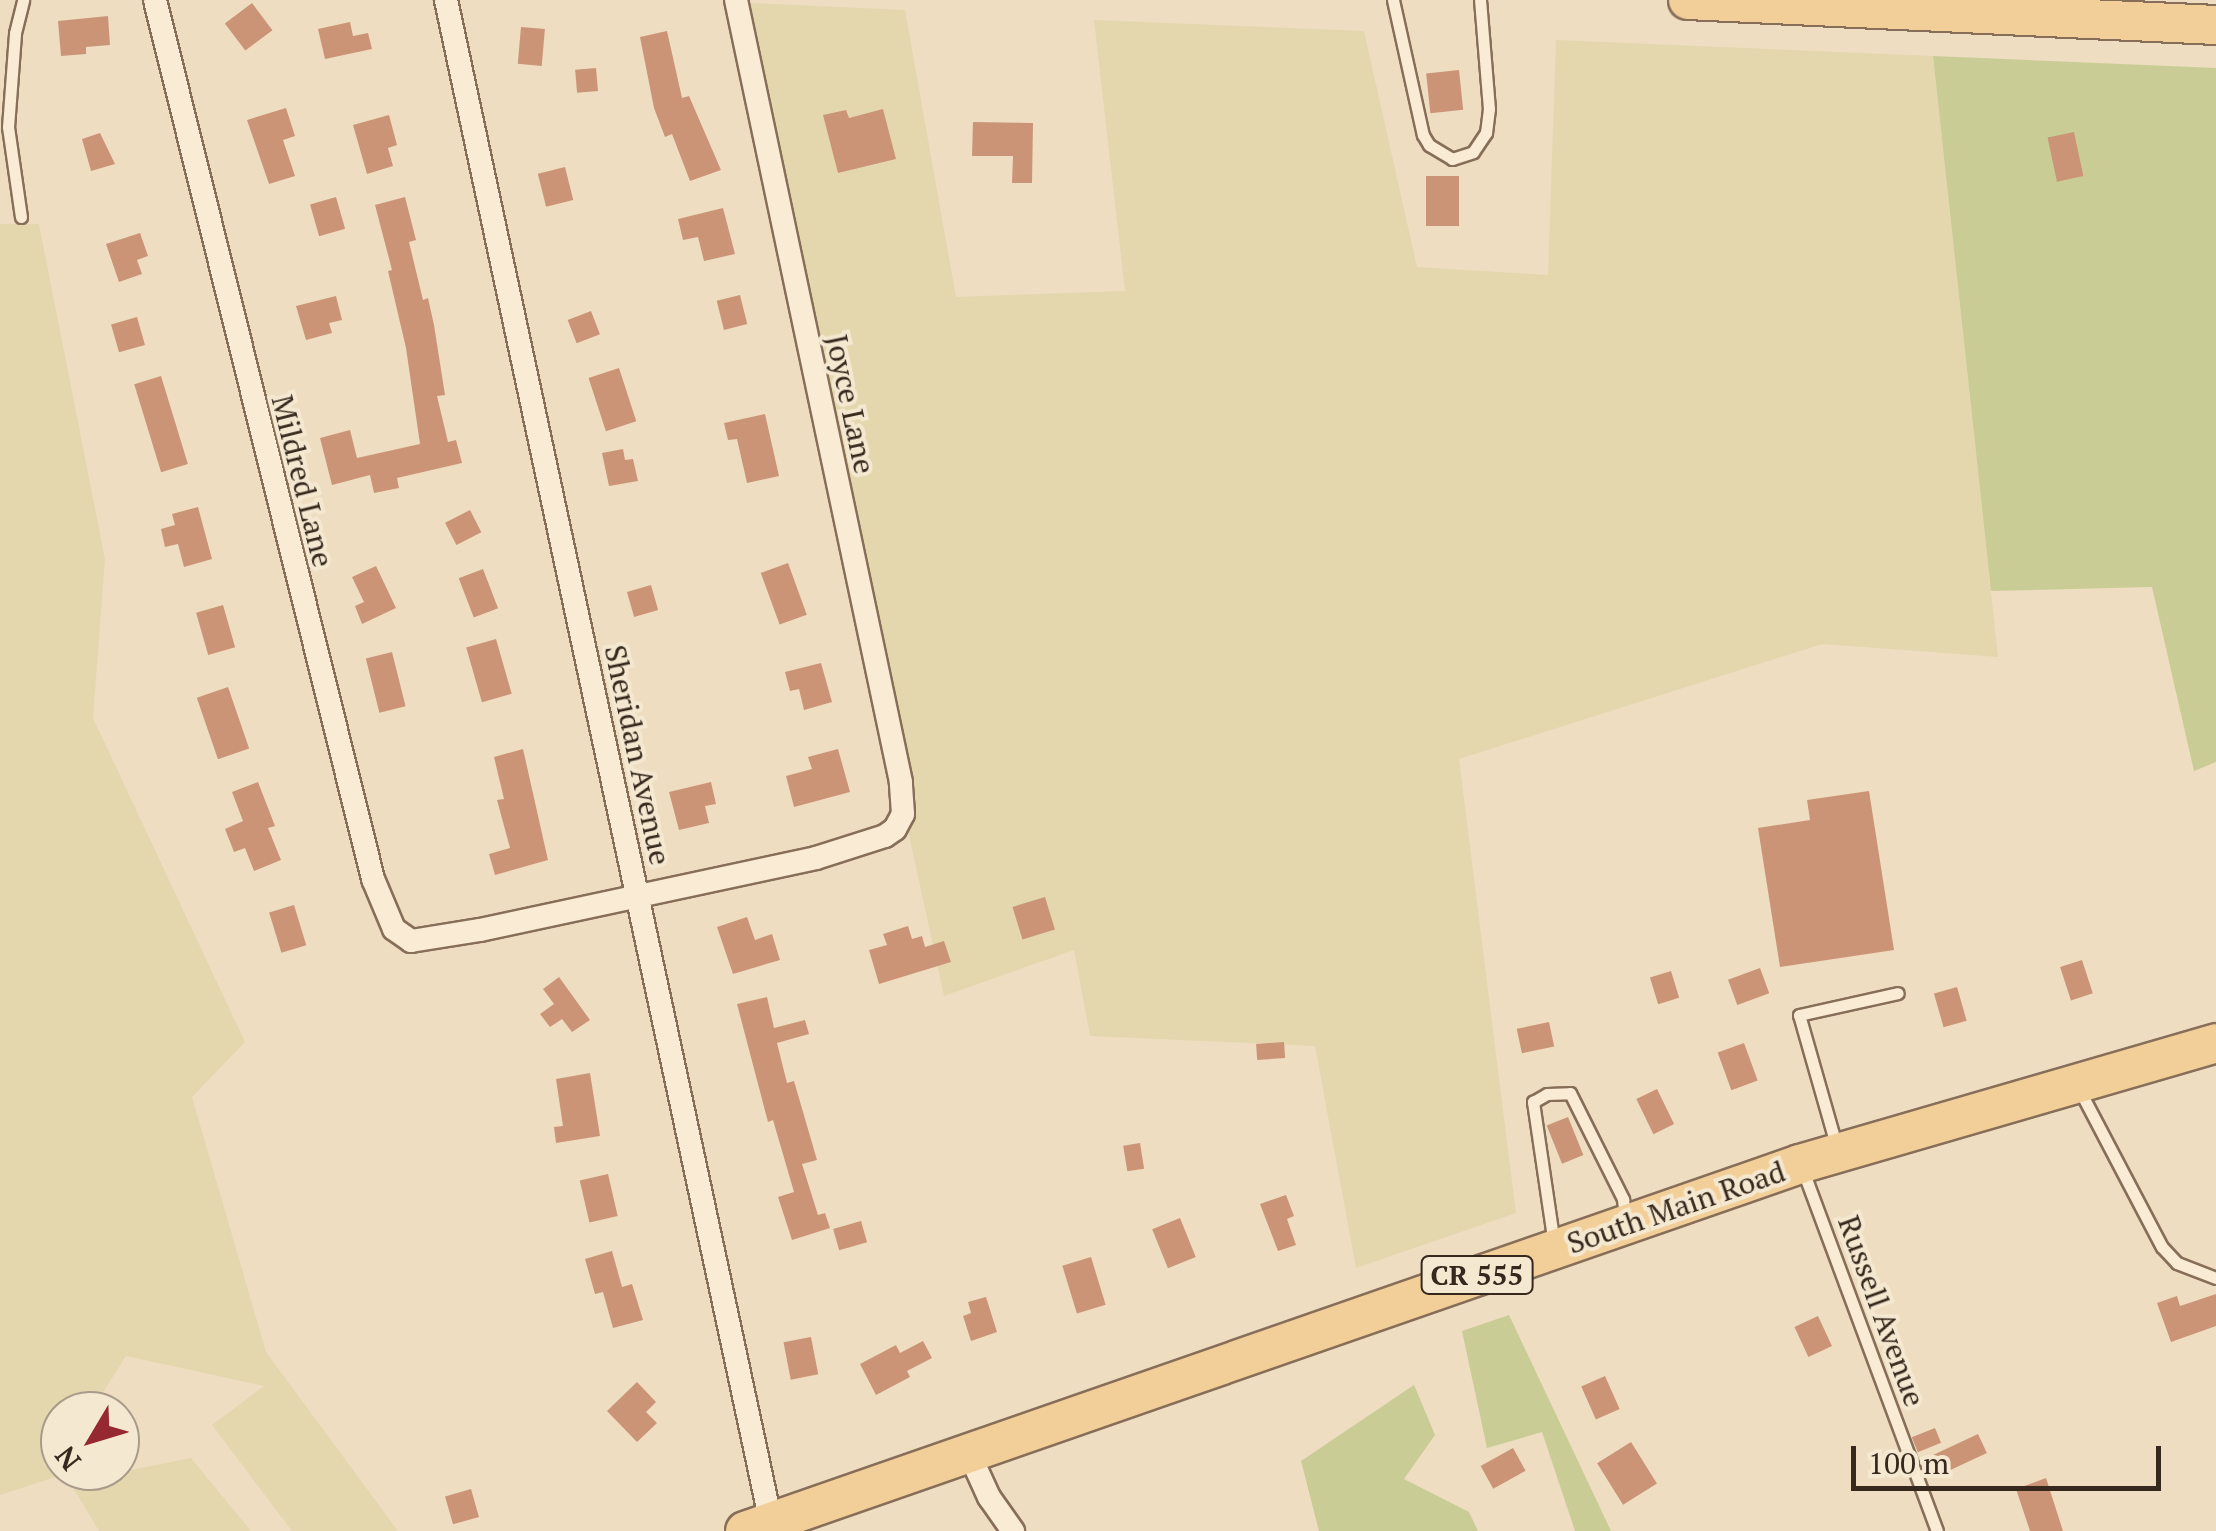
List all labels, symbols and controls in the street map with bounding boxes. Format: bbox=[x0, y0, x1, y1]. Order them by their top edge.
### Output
street label: Joyce Lane bbox=[819, 331, 883, 477]
street label: Mildred Lane bbox=[264, 391, 342, 571]
street label: Sheridan Avenue bbox=[597, 641, 679, 869]
street label: South Main Road bbox=[1562, 1153, 1790, 1261]
street label: Russell Avenue bbox=[1831, 1210, 1933, 1412]
road number: CR 555 bbox=[1420, 1252, 1534, 1298]
north arrow bbox=[40, 1391, 140, 1491]
scale bar bbox=[1856, 1426, 2166, 1488]
text: N bbox=[46, 1439, 89, 1478]
text: 100 m bbox=[1868, 1443, 1949, 1483]

